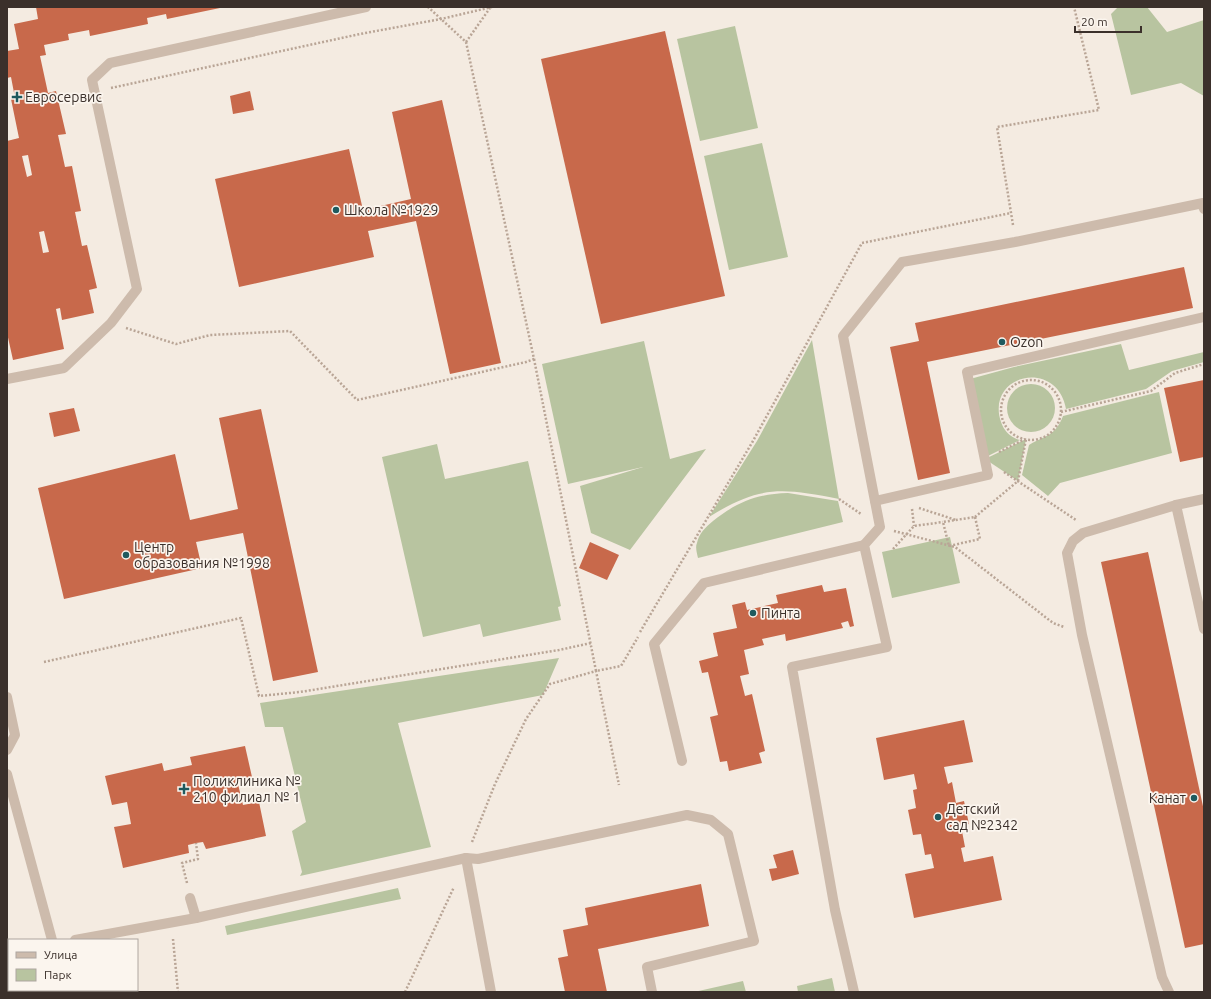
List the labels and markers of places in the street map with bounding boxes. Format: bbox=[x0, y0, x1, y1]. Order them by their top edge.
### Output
place label: Евросервис bbox=[25, 89, 102, 105]
marker: Евросервис bbox=[12, 92, 22, 102]
place label: Школа №1929 bbox=[344, 202, 438, 218]
marker: Школа №1929 bbox=[331, 205, 341, 215]
place label: Ozon bbox=[1010, 334, 1043, 350]
marker: Ozon bbox=[997, 337, 1007, 347]
place label: Центр образования №1998 bbox=[134, 539, 270, 571]
marker: Центр образования №1998 bbox=[121, 550, 131, 560]
place label: Пинта bbox=[761, 605, 801, 621]
marker: Пинта bbox=[748, 608, 758, 618]
place label: Поликлиника № 210 филиал № 1 bbox=[193, 773, 301, 805]
marker: Поликлиника № 210 филиал № 1 bbox=[178, 783, 190, 795]
place label: Канат bbox=[1149, 790, 1186, 806]
marker: Канат bbox=[1189, 793, 1199, 803]
place label: Детский сад №2342 bbox=[946, 801, 1018, 833]
marker: Детский сад №2342 bbox=[933, 812, 943, 822]

